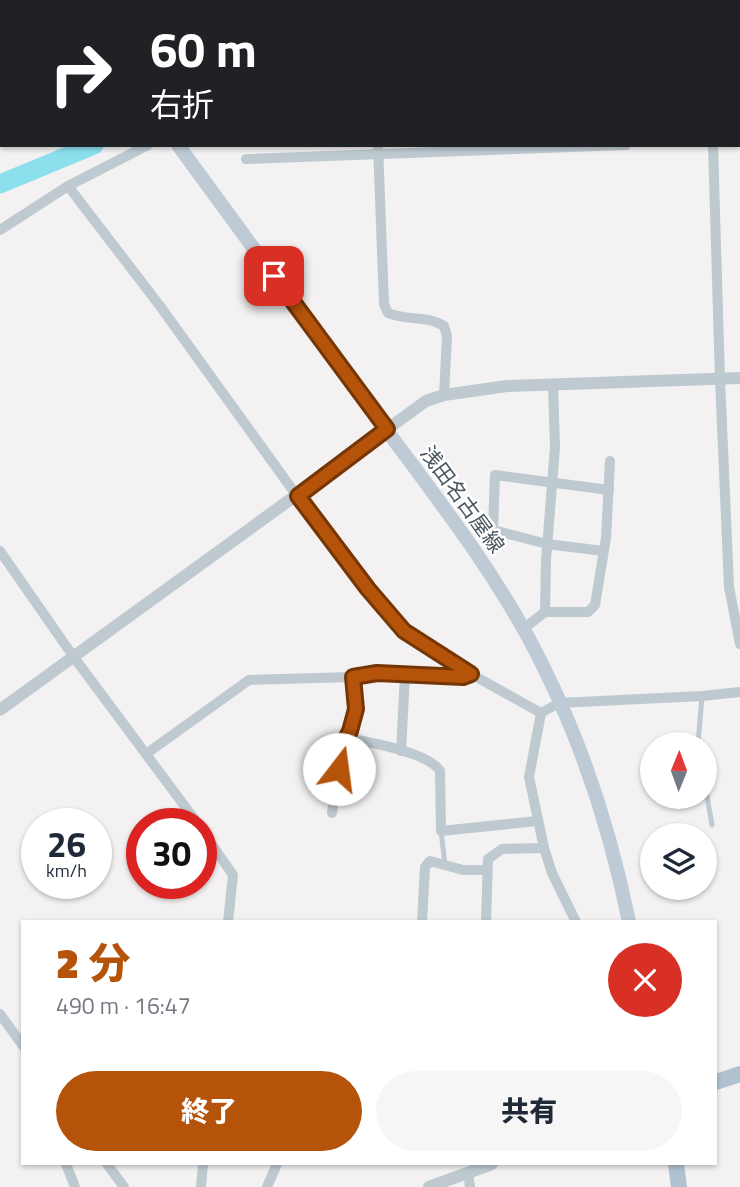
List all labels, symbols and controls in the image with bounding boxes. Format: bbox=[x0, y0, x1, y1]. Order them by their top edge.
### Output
text: 60 m bbox=[150, 11, 257, 86]
icon: right bbox=[35, 28, 126, 119]
text: 右折 bbox=[150, 80, 214, 128]
pin bbox=[244, 246, 304, 306]
icon: arrive bbox=[255, 257, 293, 295]
street label: 浅田名古屋線 bbox=[413, 439, 513, 559]
position arrow bbox=[302, 732, 376, 806]
north arrow bbox=[640, 732, 718, 808]
map controls bbox=[640, 732, 717, 900]
speed limit sign: 30 bbox=[126, 808, 217, 899]
text: 26 bbox=[47, 817, 86, 871]
button: layers bbox=[640, 823, 717, 900]
text: km/h bbox=[46, 857, 87, 884]
text: 2 分 bbox=[56, 930, 130, 994]
button: close bbox=[608, 943, 682, 1017]
text: 490 m · 16:47 bbox=[56, 988, 191, 1023]
button: 終了 bbox=[56, 1071, 362, 1151]
button: 共有 bbox=[376, 1071, 682, 1151]

